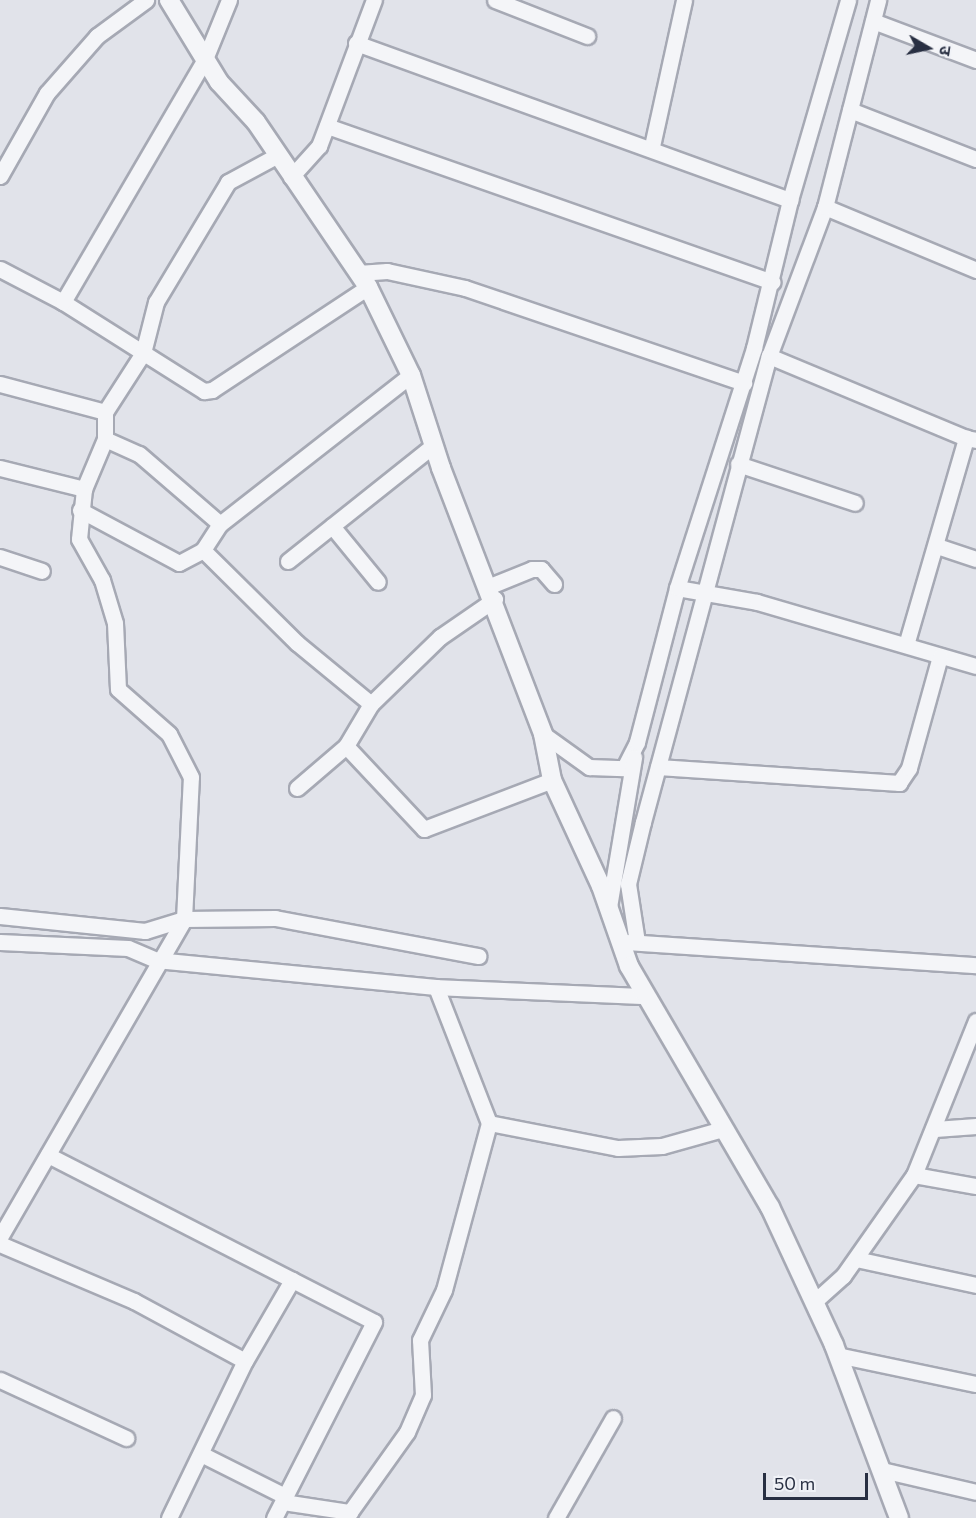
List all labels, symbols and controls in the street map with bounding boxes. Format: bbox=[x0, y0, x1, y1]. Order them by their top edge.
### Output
north arrow bbox=[898, 18, 958, 78]
text: उ bbox=[936, 45, 956, 57]
scale bar bbox=[766, 1461, 871, 1499]
text: 50 m bbox=[774, 1472, 815, 1494]

